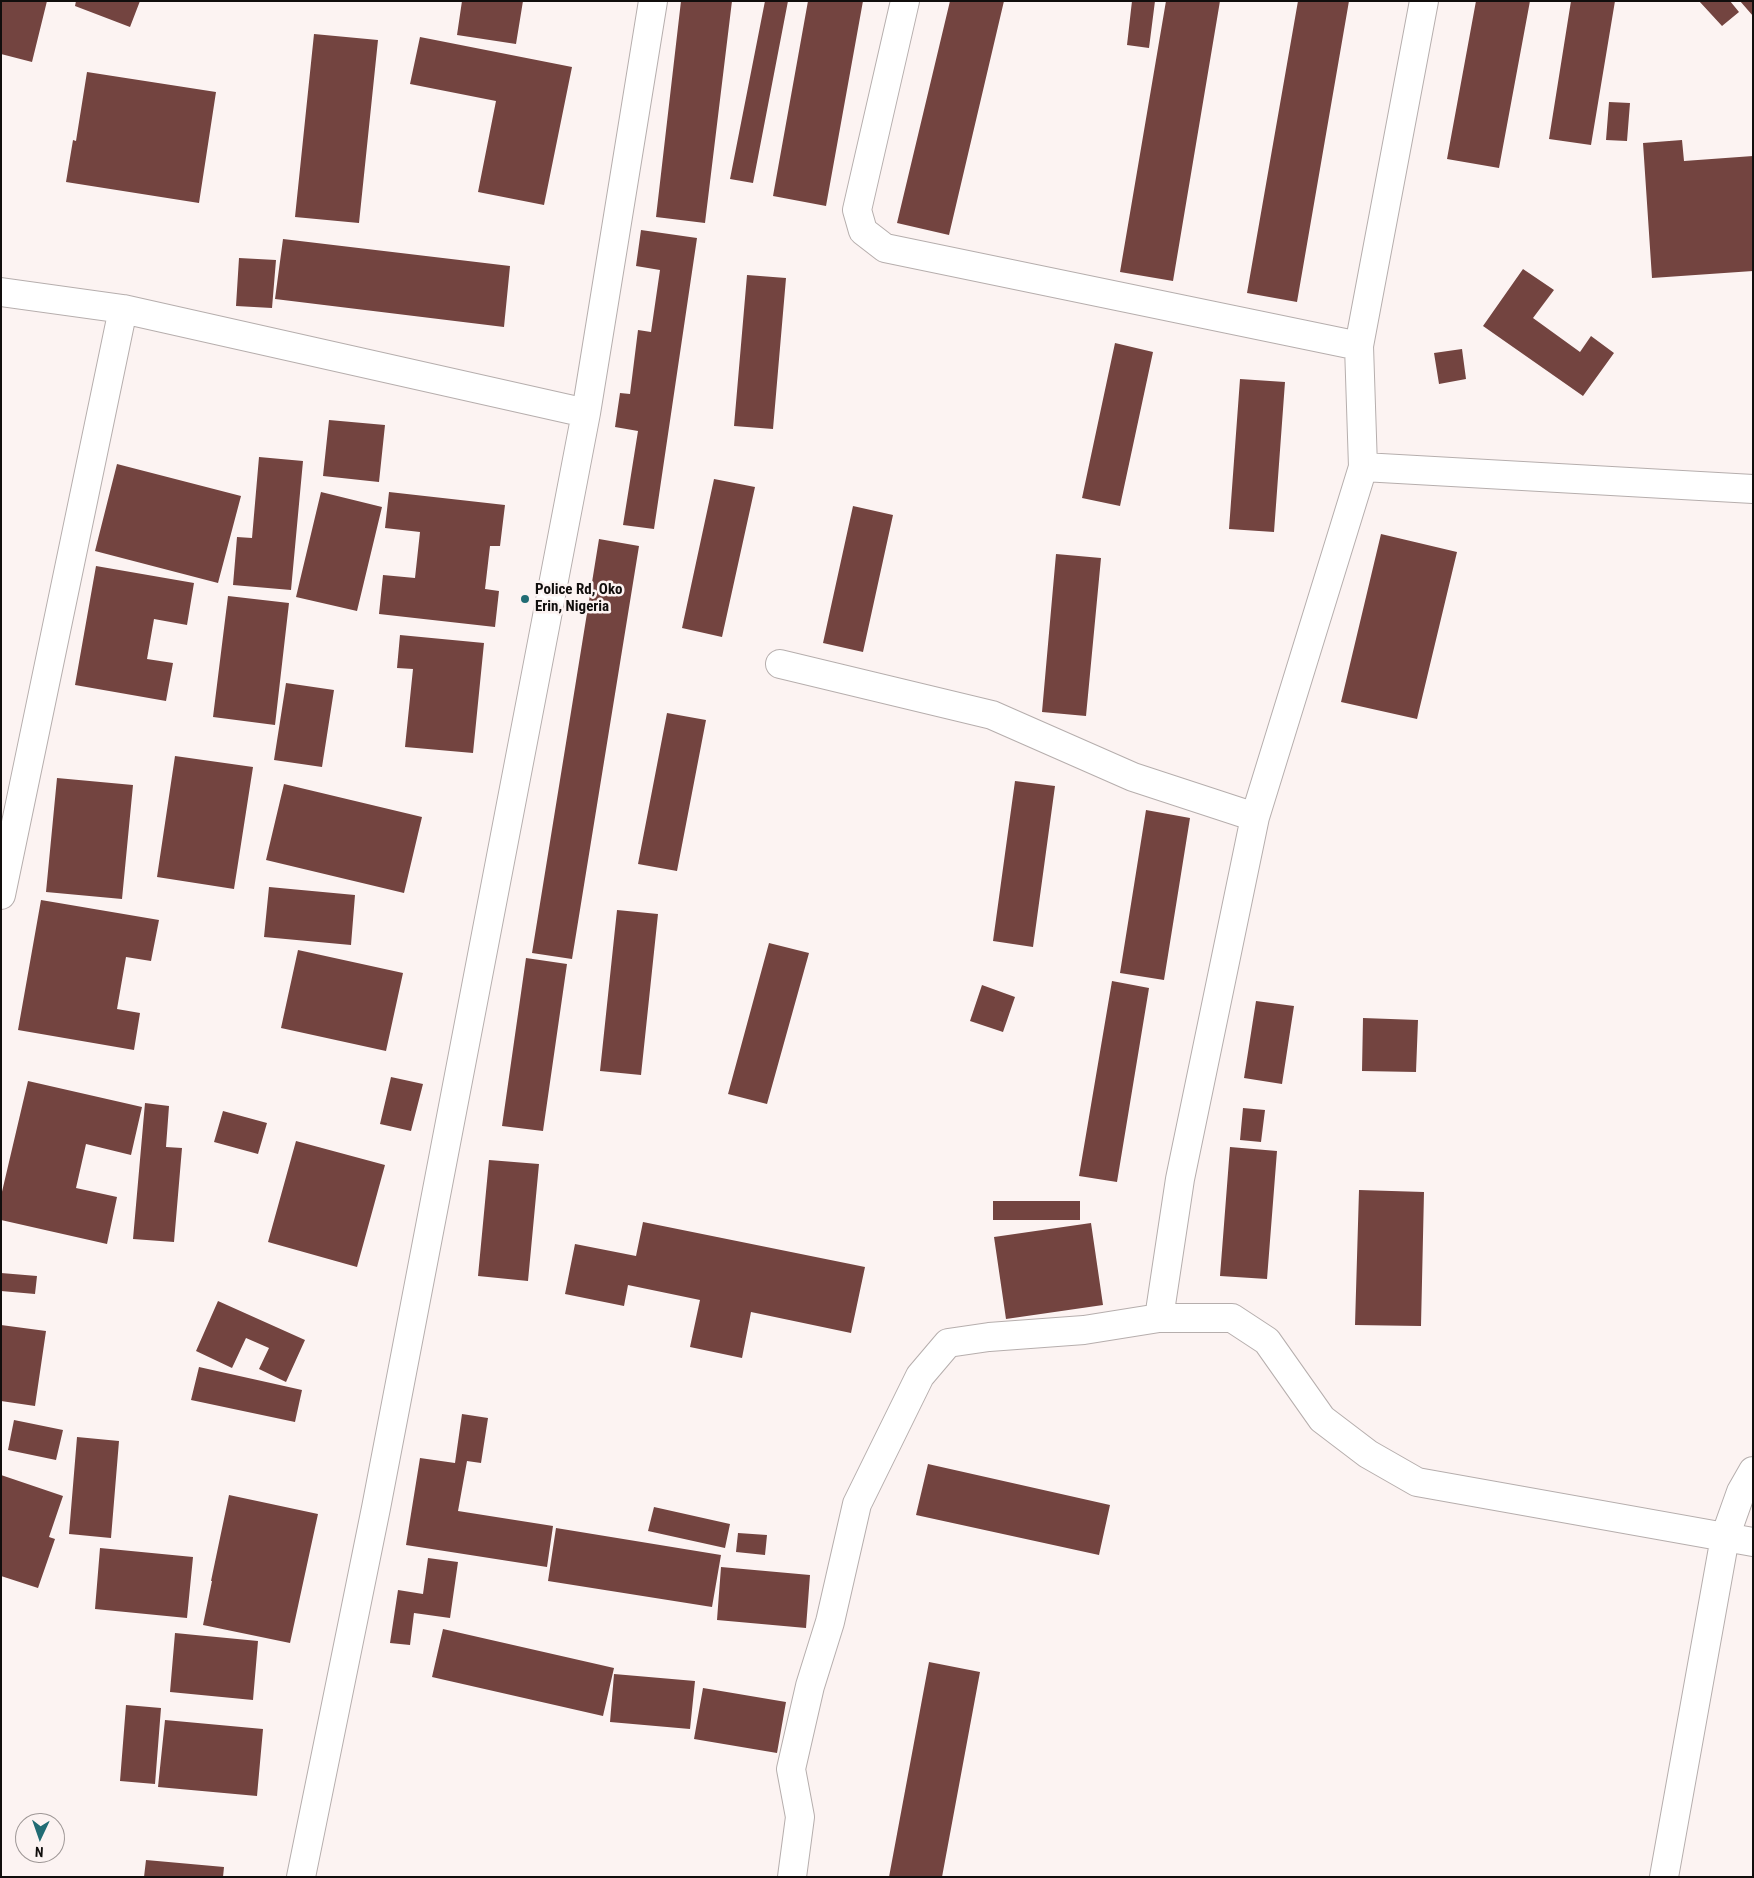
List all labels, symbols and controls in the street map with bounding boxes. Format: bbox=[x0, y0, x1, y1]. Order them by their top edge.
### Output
place label: Police Rd, Oko Erin, Nigeria bbox=[535, 581, 623, 616]
marker: Police Rd, Oko Erin, Nigeria bbox=[519, 593, 531, 605]
north arrow bbox=[15, 1813, 65, 1863]
text: N bbox=[35, 1844, 44, 1860]

